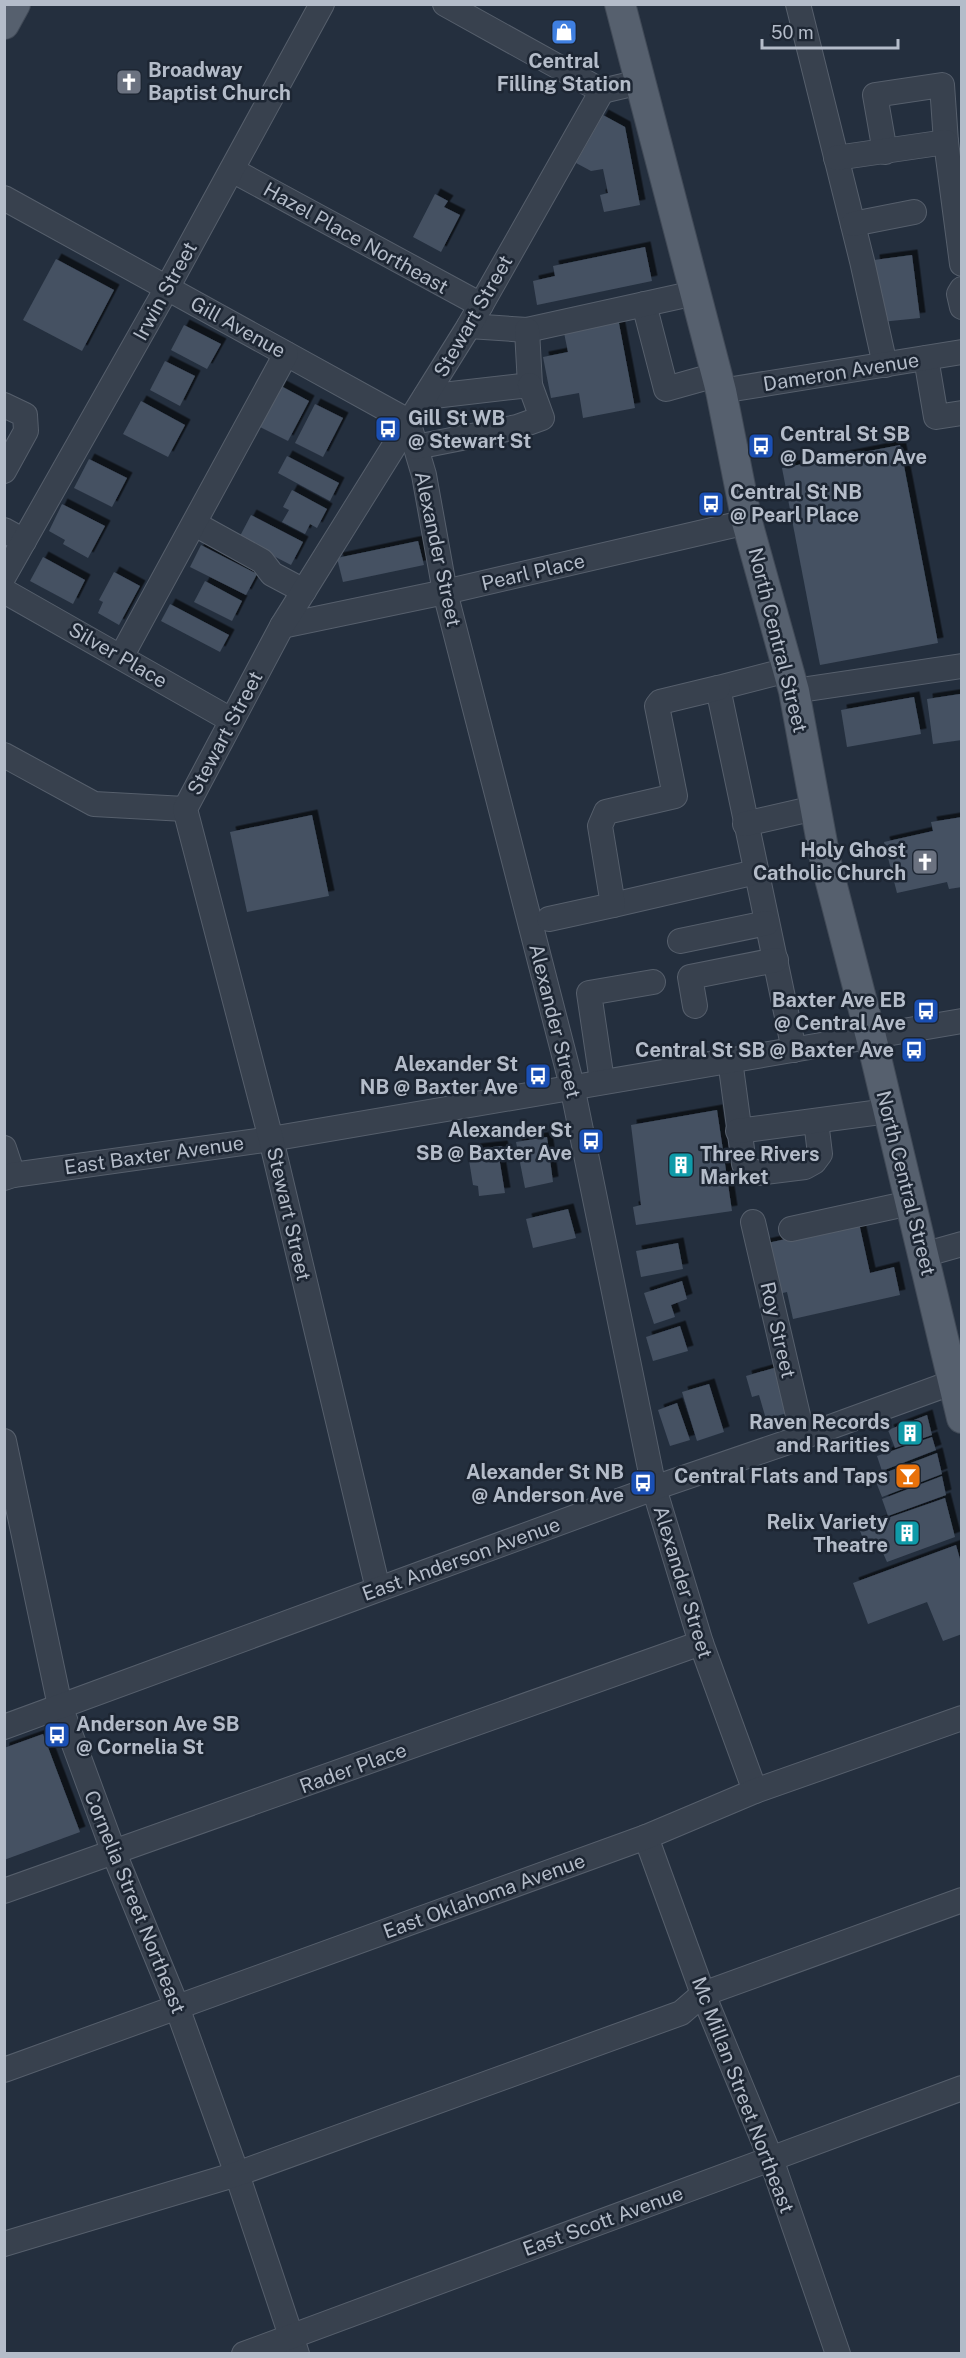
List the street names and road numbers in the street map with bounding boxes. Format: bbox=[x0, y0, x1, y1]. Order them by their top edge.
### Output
street label: Hazel Place Northeast bbox=[259, 177, 453, 299]
street label: Irwin Street bbox=[128, 237, 202, 345]
street label: Stewart Street bbox=[428, 251, 518, 381]
street label: Gill Avenue bbox=[186, 291, 290, 363]
street label: Dameron Avenue bbox=[761, 348, 921, 396]
street label: Alexander Street bbox=[410, 469, 466, 629]
street label: North Central Street bbox=[743, 545, 813, 735]
street label: Pearl Place bbox=[479, 548, 587, 596]
street label: Silver Place bbox=[64, 617, 172, 693]
street label: Stewart Street bbox=[182, 667, 268, 799]
street label: Alexander Street bbox=[524, 941, 586, 1101]
street label: North Central Street bbox=[871, 1088, 941, 1278]
street label: East Baxter Avenue bbox=[63, 1131, 245, 1179]
street label: Stewart Street bbox=[262, 1145, 316, 1283]
street label: Roy Street bbox=[755, 1279, 801, 1381]
street label: Alexander Street bbox=[648, 1503, 718, 1661]
street label: East Anderson Avenue bbox=[359, 1512, 563, 1606]
street label: Rader Place bbox=[296, 1738, 410, 1798]
street label: Cornelia Street Northeast bbox=[79, 1787, 191, 2017]
street label: East Oklahoma Avenue bbox=[380, 1848, 588, 1944]
street label: Mc Millan Street Northeast bbox=[687, 1973, 799, 2217]
street label: East Scott Avenue bbox=[520, 2181, 686, 2261]

